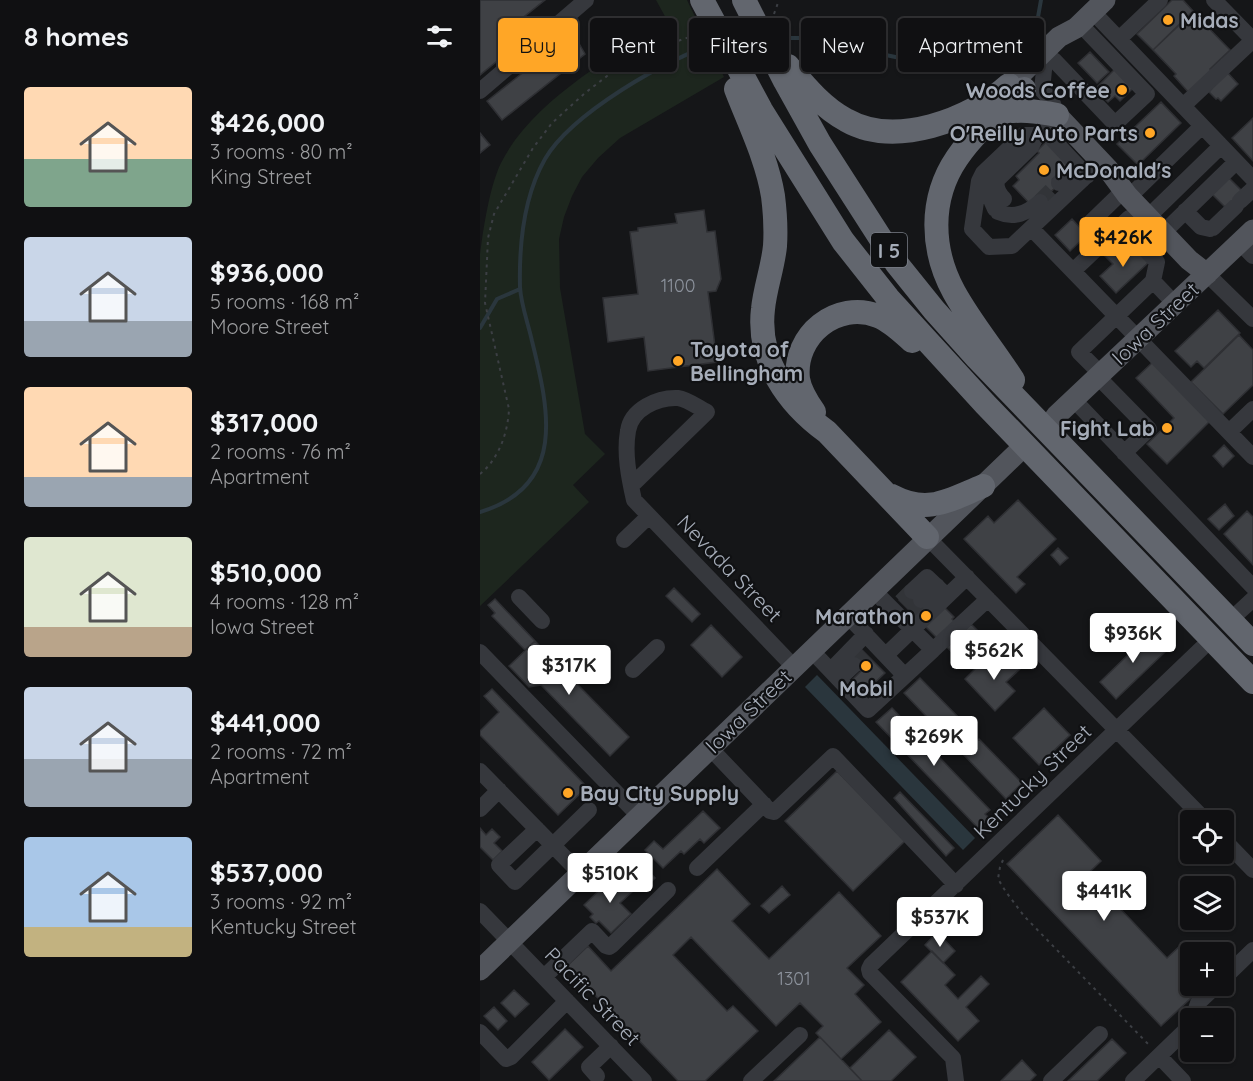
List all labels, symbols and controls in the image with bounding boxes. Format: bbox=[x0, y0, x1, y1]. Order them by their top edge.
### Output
place label: Midas bbox=[1180, 7, 1239, 33]
marker: Midas bbox=[1161, 13, 1175, 27]
chip: Buy bbox=[498, 18, 578, 72]
chip: Rent bbox=[590, 18, 677, 72]
chip: Filters bbox=[689, 18, 789, 72]
chip: New bbox=[801, 18, 886, 72]
chip: Apartment bbox=[898, 18, 1044, 72]
text: 8 homes bbox=[24, 20, 129, 53]
icon: filters bbox=[423, 20, 456, 53]
place label: Woods Coffee bbox=[966, 77, 1110, 103]
marker: Woods Coffee bbox=[1115, 83, 1129, 97]
text: $426,000 bbox=[210, 106, 325, 139]
icon: home bbox=[72, 111, 144, 183]
place label: O'Reilly Auto Parts bbox=[950, 120, 1138, 146]
marker: O'Reilly Auto Parts bbox=[1143, 126, 1157, 140]
text: 3 rooms · 80 m² bbox=[210, 139, 353, 164]
place label: McDonald's bbox=[1056, 157, 1171, 183]
marker: McDonald's bbox=[1037, 163, 1051, 177]
text: King Street bbox=[210, 164, 312, 189]
pin: $426K bbox=[1081, 217, 1165, 268]
text: $426K bbox=[1093, 224, 1153, 249]
road number: I 5 bbox=[871, 233, 907, 267]
text: $936,000 bbox=[210, 256, 324, 289]
icon: home bbox=[72, 261, 144, 333]
house number: 1100 bbox=[661, 274, 695, 297]
street label: Iowa Street bbox=[1106, 276, 1204, 370]
text: 5 rooms · 168 m² bbox=[210, 289, 359, 314]
text: Moore Street bbox=[210, 314, 329, 339]
place label: Toyota of Bellingham bbox=[690, 336, 803, 386]
marker: Toyota of Bellingham bbox=[671, 354, 685, 368]
text: $317,000 bbox=[210, 406, 318, 439]
icon: home bbox=[72, 411, 144, 483]
place label: Fight Lab bbox=[1060, 415, 1155, 441]
marker: Fight Lab bbox=[1160, 421, 1174, 435]
text: 2 rooms · 76 m² bbox=[210, 439, 351, 464]
text: Apartment bbox=[210, 464, 310, 489]
street label: Nevada Street bbox=[672, 509, 788, 627]
text: $510,000 bbox=[210, 556, 322, 589]
icon: home bbox=[72, 561, 144, 633]
text: 4 rooms · 128 m² bbox=[210, 589, 359, 614]
place label: Marathon bbox=[815, 603, 914, 629]
marker: Marathon bbox=[919, 609, 933, 623]
pin: $936K bbox=[1091, 613, 1175, 664]
text: Iowa Street bbox=[210, 614, 314, 639]
text: $936K bbox=[1104, 620, 1162, 645]
pin: $562K bbox=[952, 630, 1036, 681]
text: $562K bbox=[965, 637, 1024, 662]
pin: $317K bbox=[527, 645, 611, 696]
text: $317K bbox=[542, 652, 596, 677]
marker: Mobil bbox=[859, 659, 873, 673]
street label: Iowa Street bbox=[700, 664, 796, 758]
place label: Mobil bbox=[839, 675, 893, 701]
text: $441,000 bbox=[210, 706, 320, 739]
icon: home bbox=[72, 711, 144, 783]
pin: $269K bbox=[892, 716, 976, 767]
street label: Kentucky Street bbox=[968, 718, 1096, 844]
text: $269K bbox=[905, 723, 963, 748]
text: 2 rooms · 72 m² bbox=[210, 739, 352, 764]
text: Apartment bbox=[210, 764, 310, 789]
place label: Bay City Supply bbox=[580, 780, 739, 806]
marker: Bay City Supply bbox=[561, 786, 575, 800]
map controls bbox=[1180, 810, 1234, 1062]
button: locate bbox=[1180, 810, 1234, 864]
pin: $510K bbox=[568, 853, 652, 904]
text: $537,000 bbox=[210, 856, 323, 889]
text: $510K bbox=[582, 860, 638, 885]
icon: home bbox=[72, 861, 144, 933]
pin: $441K bbox=[1062, 871, 1146, 922]
button: layers bbox=[1180, 876, 1234, 930]
text: $441K bbox=[1076, 878, 1132, 903]
text: 3 rooms · 92 m² bbox=[210, 889, 352, 914]
pin: $537K bbox=[898, 897, 982, 948]
text: $537K bbox=[911, 904, 969, 929]
text: Kentucky Street bbox=[210, 914, 357, 939]
street label: Pacific Street bbox=[540, 941, 646, 1051]
button: + bbox=[1180, 942, 1234, 996]
house number: 1301 bbox=[777, 967, 811, 990]
button: − bbox=[1180, 1008, 1234, 1062]

